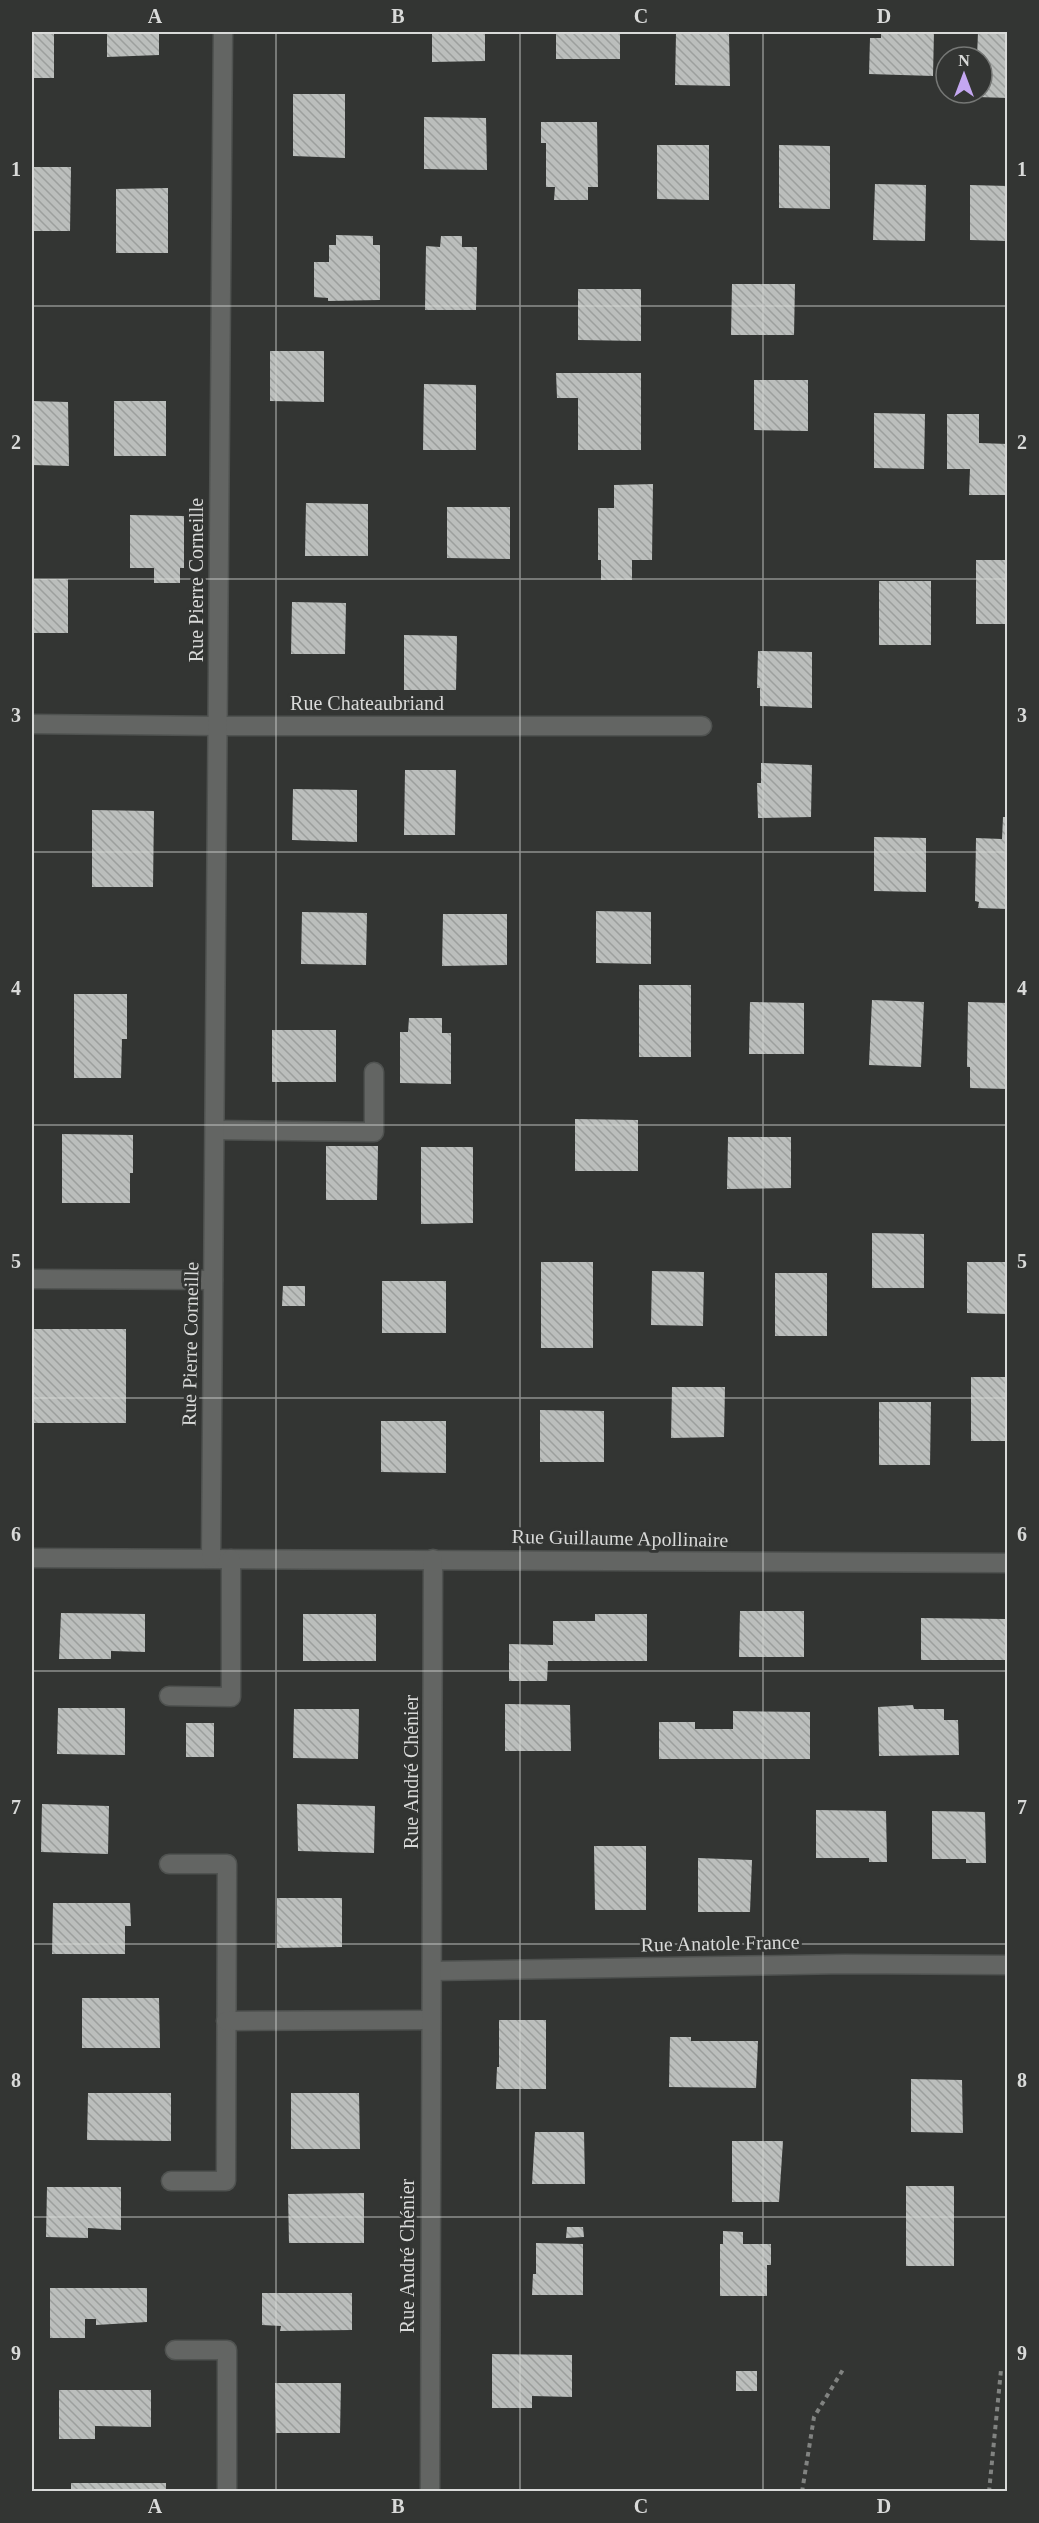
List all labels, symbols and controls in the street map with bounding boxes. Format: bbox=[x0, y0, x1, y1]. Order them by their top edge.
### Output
text: A bbox=[148, 5, 163, 27]
text: B bbox=[391, 5, 405, 27]
text: C bbox=[634, 5, 648, 27]
text: D bbox=[877, 5, 891, 27]
north arrow bbox=[934, 45, 994, 105]
text: N bbox=[958, 52, 970, 69]
text: 1 bbox=[11, 158, 21, 180]
text: 1 bbox=[1017, 158, 1027, 180]
text: 2 bbox=[11, 431, 21, 453]
text: 2 bbox=[1017, 431, 1027, 453]
street label: Rue Pierre Corneille bbox=[185, 498, 207, 662]
street label: Rue Chateaubriand bbox=[290, 692, 444, 714]
text: 3 bbox=[11, 704, 21, 726]
text: 3 bbox=[1017, 704, 1027, 726]
text: 4 bbox=[11, 977, 21, 999]
text: 4 bbox=[1017, 977, 1027, 999]
text: 5 bbox=[11, 1250, 21, 1272]
text: 5 bbox=[1017, 1250, 1027, 1272]
street label: Rue Pierre Corneille bbox=[178, 1262, 202, 1426]
text: 6 bbox=[11, 1523, 21, 1545]
text: 6 bbox=[1017, 1523, 1027, 1545]
street label: Rue Guillaume Apollinaire bbox=[511, 1525, 729, 1552]
street label: Rue André Chénier bbox=[400, 1694, 422, 1849]
text: 7 bbox=[11, 1796, 21, 1818]
text: 7 bbox=[1017, 1796, 1027, 1818]
street label: Rue Anatole France bbox=[640, 1931, 800, 1955]
text: 8 bbox=[11, 2069, 21, 2091]
text: 8 bbox=[1017, 2069, 1027, 2091]
street label: Rue André Chénier bbox=[396, 2178, 418, 2333]
text: 9 bbox=[11, 2342, 21, 2364]
text: 9 bbox=[1017, 2342, 1027, 2364]
text: A bbox=[148, 2495, 163, 2517]
text: B bbox=[391, 2495, 405, 2517]
text: C bbox=[634, 2495, 648, 2517]
text: D bbox=[877, 2495, 891, 2517]

